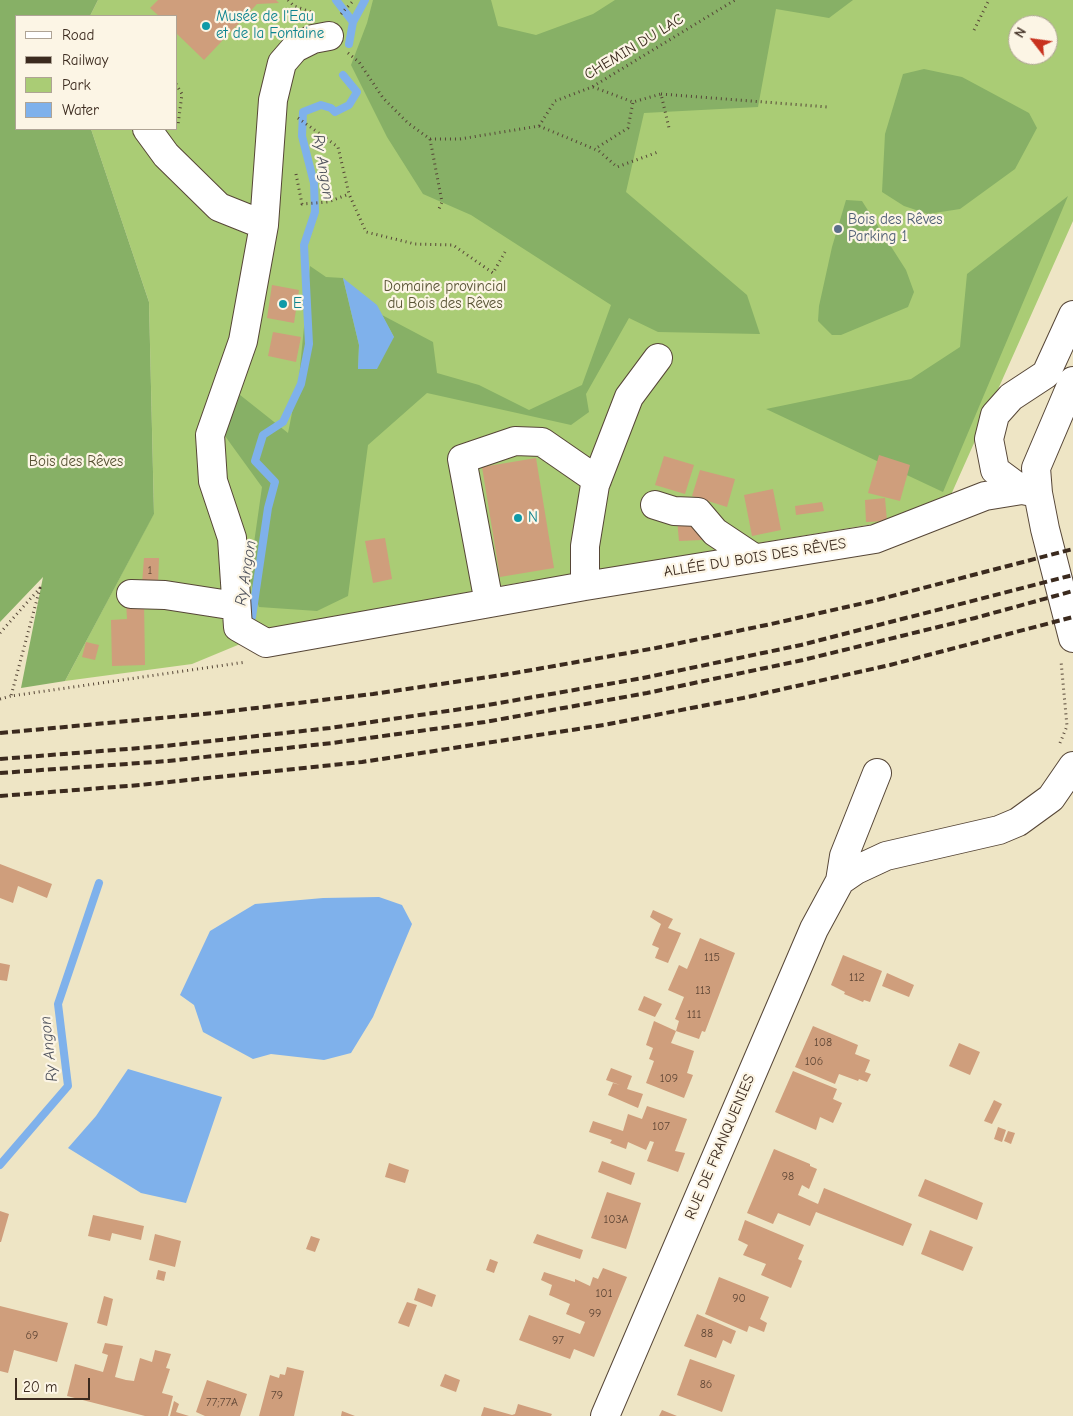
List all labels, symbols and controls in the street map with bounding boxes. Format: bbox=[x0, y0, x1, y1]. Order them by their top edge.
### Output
place label: Musée de l'Eau et de la Fontaine bbox=[216, 8, 324, 43]
street label: CHEMIN DU LAC bbox=[581, 10, 687, 84]
legend bbox=[15, 15, 178, 130]
north arrow bbox=[1008, 15, 1058, 65]
marker: Musée de l'Eau et de la Fontaine bbox=[200, 20, 212, 32]
text: N bbox=[1011, 25, 1030, 41]
text: Road bbox=[62, 26, 94, 44]
text: Railway bbox=[62, 51, 108, 69]
text: Park bbox=[62, 76, 91, 94]
text: Water bbox=[62, 101, 99, 119]
water label: Ry Angon bbox=[308, 133, 338, 201]
place label: Bois des Rêves Parking 1 bbox=[848, 211, 943, 246]
marker: Bois des Rêves Parking 1 bbox=[832, 223, 844, 235]
park label: Domaine provincial du Bois des Rêves bbox=[384, 278, 506, 313]
place label: E bbox=[293, 295, 302, 313]
marker: E bbox=[277, 298, 289, 310]
park label: Bois des Rêves bbox=[29, 453, 123, 471]
place label: N bbox=[528, 509, 538, 527]
marker: N bbox=[512, 512, 524, 524]
street label: ALLÉE DU BOIS DES RÊVES bbox=[663, 535, 847, 581]
water label: Ry Angon bbox=[231, 539, 261, 607]
house number: 1 bbox=[148, 564, 152, 578]
house number: 115 bbox=[704, 951, 720, 965]
house number: 112 bbox=[849, 971, 865, 985]
house number: 113 bbox=[695, 984, 711, 998]
house number: 111 bbox=[687, 1008, 701, 1022]
water label: Ry Angon bbox=[36, 1015, 62, 1083]
house number: 108 bbox=[814, 1036, 832, 1050]
house number: 106 bbox=[805, 1055, 823, 1069]
house number: 109 bbox=[660, 1072, 678, 1086]
street label: RUE DE FRANQUENIES bbox=[681, 1072, 759, 1222]
house number: 107 bbox=[652, 1120, 670, 1134]
house number: 98 bbox=[782, 1170, 794, 1184]
house number: 103A bbox=[603, 1213, 629, 1227]
house number: 101 bbox=[596, 1287, 612, 1301]
house number: 90 bbox=[732, 1292, 746, 1306]
house number: 99 bbox=[589, 1307, 601, 1321]
house number: 88 bbox=[701, 1327, 713, 1341]
house number: 69 bbox=[26, 1329, 38, 1343]
house number: 97 bbox=[552, 1334, 564, 1348]
scale bar bbox=[18, 1368, 92, 1400]
text: 20 m bbox=[23, 1378, 57, 1396]
house number: 86 bbox=[700, 1378, 712, 1392]
house number: 79 bbox=[271, 1389, 283, 1403]
house number: 77;77A bbox=[206, 1396, 238, 1410]

